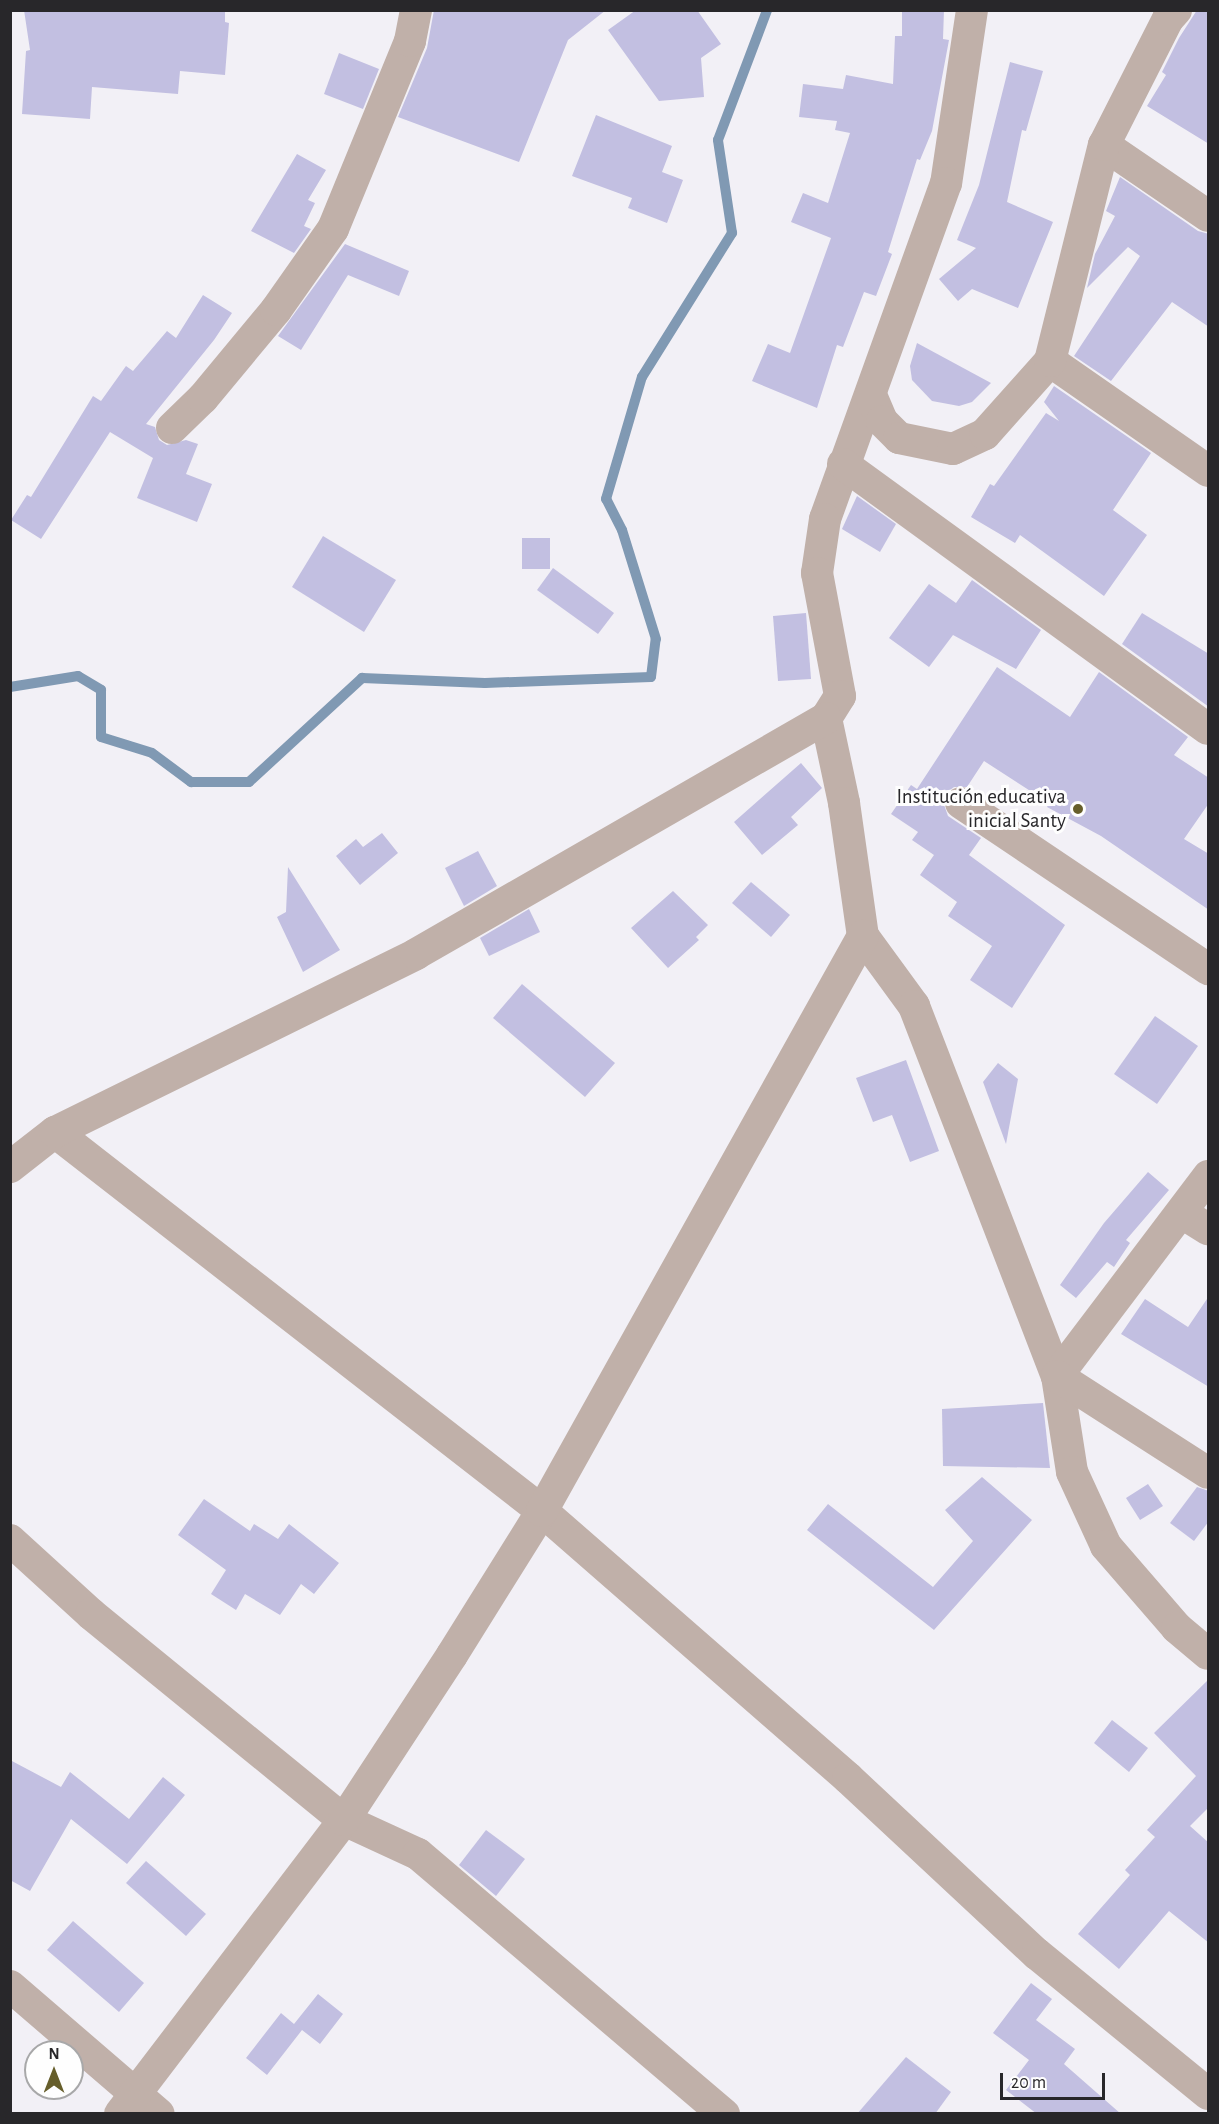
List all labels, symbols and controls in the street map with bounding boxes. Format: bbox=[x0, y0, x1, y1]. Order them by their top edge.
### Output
place label: Institución educativa inicial Santy bbox=[896, 784, 1066, 834]
marker: Institución educativa inicial Santy bbox=[1071, 802, 1085, 816]
north arrow bbox=[24, 2040, 84, 2100]
text: N bbox=[48, 2046, 60, 2062]
scale bar bbox=[1003, 2061, 1108, 2099]
text: 20 m bbox=[1011, 2074, 1046, 2092]

